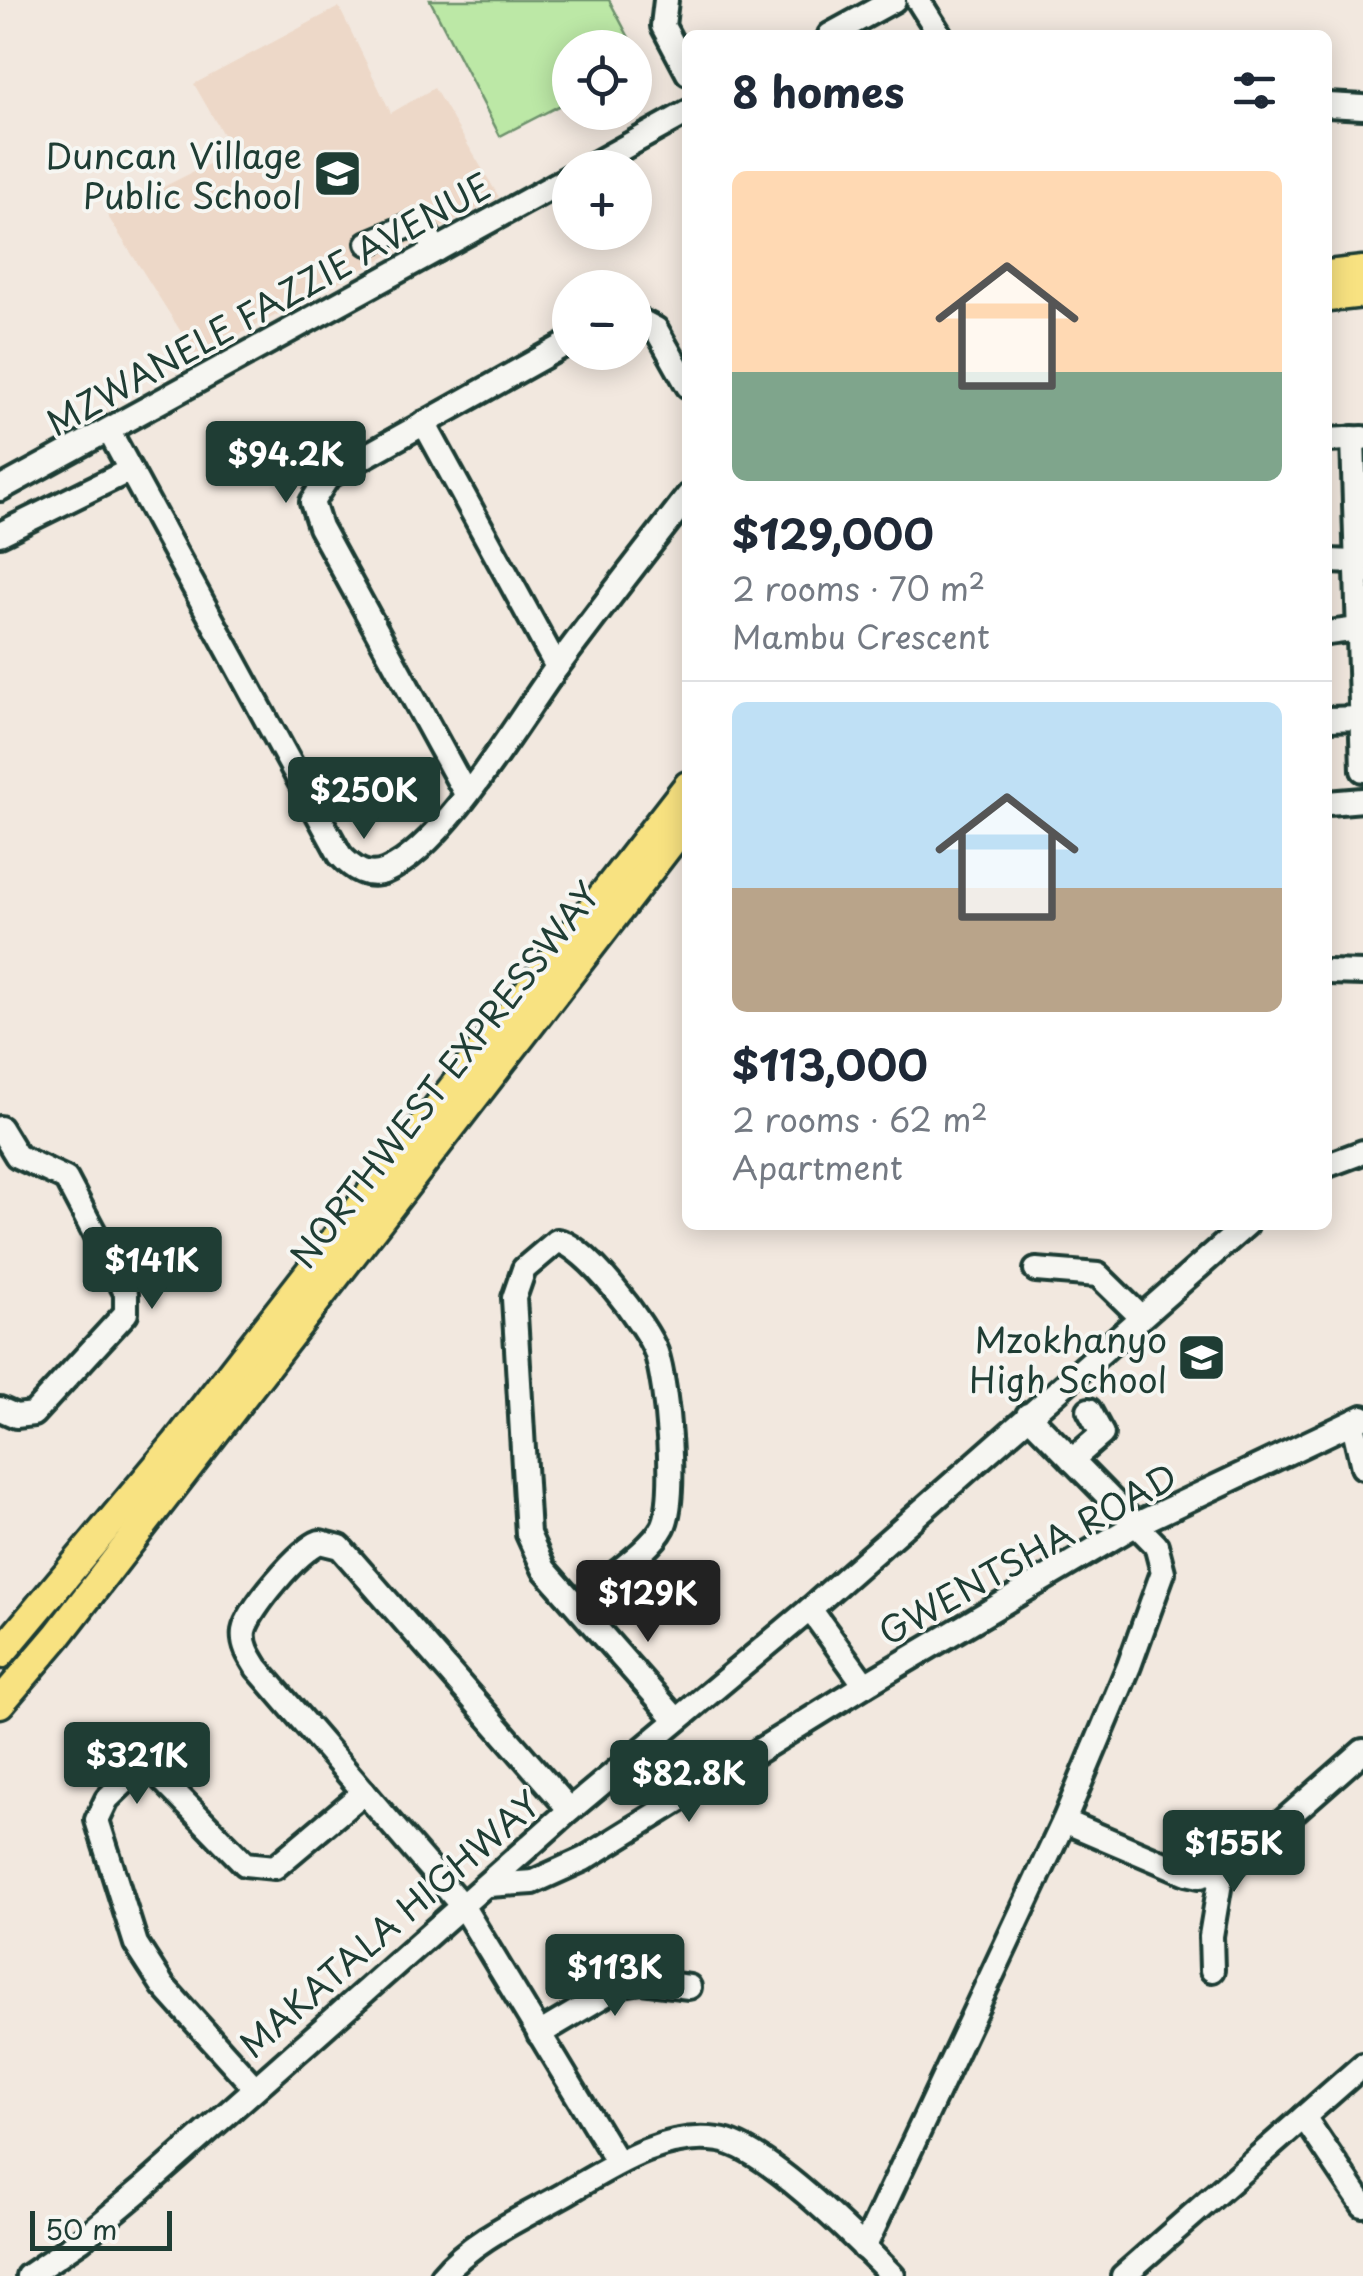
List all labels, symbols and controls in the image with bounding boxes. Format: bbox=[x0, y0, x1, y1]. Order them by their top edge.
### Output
map controls bbox=[552, 30, 652, 370]
button: locate bbox=[552, 30, 652, 130]
text: 8 homes bbox=[732, 59, 905, 122]
icon: filters bbox=[1227, 63, 1282, 118]
place label: Duncan Village Public School bbox=[46, 128, 302, 221]
school or university icon: Duncan Village Public School bbox=[311, 148, 363, 200]
button: + bbox=[552, 150, 652, 250]
street label: MZWANELE FAZZIE AVENUE bbox=[36, 158, 500, 448]
icon: home bbox=[917, 236, 1097, 416]
button: − bbox=[552, 270, 652, 370]
pin: $94.2K bbox=[205, 421, 367, 506]
text: $94.2K bbox=[228, 429, 344, 477]
text: $129,000 bbox=[732, 501, 934, 564]
text: 2 rooms · 70 m² bbox=[732, 564, 985, 612]
text: Mambu Crescent bbox=[732, 612, 990, 660]
pin: $250K bbox=[294, 757, 434, 842]
text: $250K bbox=[310, 765, 418, 813]
icon: home bbox=[917, 767, 1097, 947]
street label: NORTHWEST EXPRESSWAY bbox=[276, 870, 612, 1278]
text: $113,000 bbox=[732, 1032, 928, 1095]
text: 2 rooms · 62 m² bbox=[732, 1095, 988, 1143]
text: Apartment bbox=[732, 1143, 903, 1191]
pin: $141K bbox=[82, 1227, 222, 1312]
text: $141K bbox=[105, 1235, 199, 1283]
place label: Mzokhanyo High School bbox=[969, 1312, 1167, 1405]
school or university icon: Mzokhanyo High School bbox=[1176, 1332, 1228, 1384]
street label: GWENTSHA ROAD bbox=[868, 1449, 1186, 1657]
pin: $129K bbox=[578, 1560, 718, 1645]
text: $129K bbox=[598, 1568, 698, 1616]
pin: $321K bbox=[67, 1722, 207, 1807]
text: $321K bbox=[86, 1730, 188, 1778]
pin: $82.8K bbox=[608, 1740, 770, 1825]
text: $82.8K bbox=[632, 1748, 746, 1796]
street label: MAKATALA HIGHWAY bbox=[227, 1777, 551, 2069]
pin: $155K bbox=[1164, 1810, 1304, 1895]
text: $155K bbox=[1185, 1818, 1283, 1866]
pin: $113K bbox=[545, 1934, 685, 2019]
text: $113K bbox=[567, 1942, 663, 1990]
scale bar bbox=[30, 2206, 172, 2250]
text: 50 m bbox=[45, 2207, 118, 2250]

